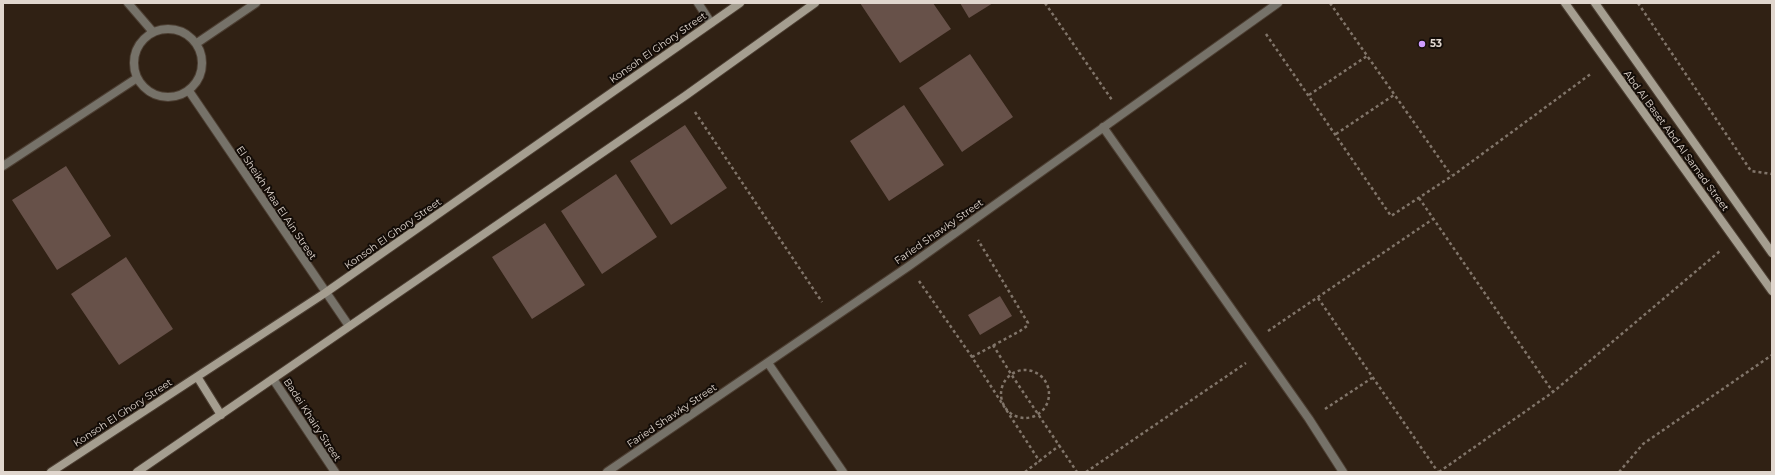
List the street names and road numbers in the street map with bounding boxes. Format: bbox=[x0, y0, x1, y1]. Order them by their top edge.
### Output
street label: Konsoh El Ghory Street bbox=[607, 10, 709, 86]
street label: Abd Al Baset Abd Al Samad Street bbox=[1621, 68, 1731, 214]
street label: El Sheikh Maa El Ain Street bbox=[233, 144, 319, 262]
street label: Konsoh El Ghory Street bbox=[342, 196, 444, 272]
street label: Faried Shawky Street bbox=[892, 197, 986, 267]
street label: Badei Khairy Street bbox=[281, 376, 343, 464]
street label: Konsoh El Ghory Street bbox=[71, 377, 175, 449]
street label: Faried Shawky Street bbox=[625, 382, 719, 450]

